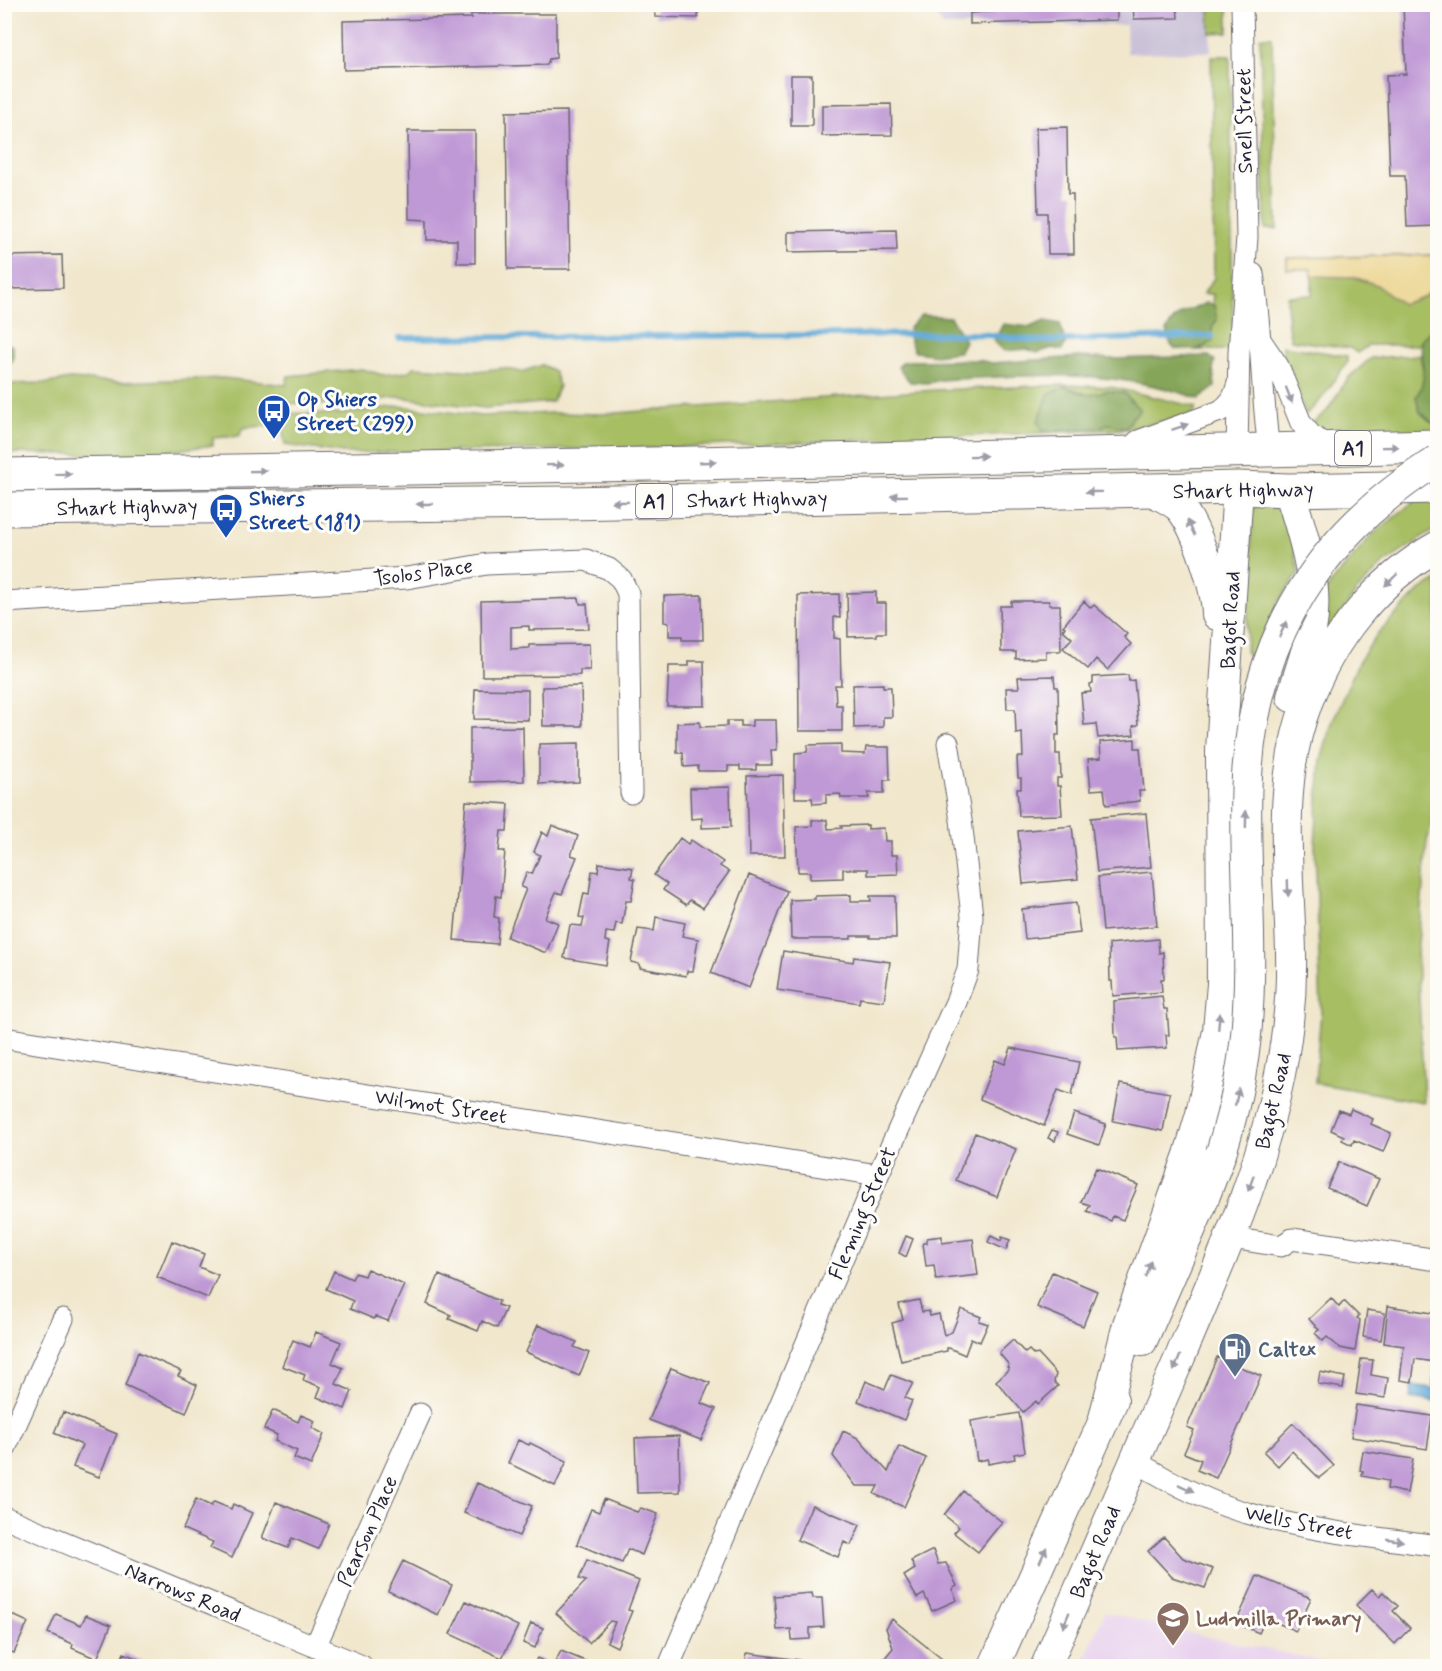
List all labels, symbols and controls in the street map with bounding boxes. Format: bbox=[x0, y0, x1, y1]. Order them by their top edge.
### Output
street label: Snell Street bbox=[1230, 68, 1260, 174]
place label: Op Shiers Street (299) bbox=[297, 386, 414, 438]
one-way arrow bbox=[1285, 386, 1295, 404]
bus stop icon: Op Shiers Street (299) bbox=[256, 393, 292, 440]
one-way arrow bbox=[1171, 421, 1189, 431]
road number: A1 bbox=[1335, 431, 1371, 465]
one-way arrow bbox=[1381, 443, 1400, 452]
one-way arrow bbox=[969, 451, 988, 461]
one-way arrow bbox=[698, 457, 717, 467]
one-way arrow bbox=[546, 461, 565, 470]
one-way arrow bbox=[248, 466, 267, 475]
one-way arrow bbox=[53, 469, 72, 479]
street label: Stuart Highway bbox=[1172, 476, 1314, 506]
road number: A1 bbox=[636, 484, 672, 518]
place label: Shiers Street (181) bbox=[249, 485, 361, 537]
street label: Stuart Highway bbox=[686, 485, 828, 515]
one-way arrow bbox=[1084, 487, 1103, 497]
one-way arrow bbox=[889, 491, 908, 501]
bus stop icon: Shiers Street (181) bbox=[208, 492, 244, 539]
street label: Stuart Highway bbox=[56, 493, 198, 523]
one-way arrow bbox=[610, 497, 629, 507]
one-way arrow bbox=[415, 499, 434, 509]
one-way arrow bbox=[1187, 519, 1196, 536]
street label: Tsolos Place bbox=[372, 552, 475, 594]
street label: Bagot Road bbox=[1214, 570, 1250, 670]
one-way arrow bbox=[1384, 573, 1398, 587]
one-way arrow bbox=[1278, 620, 1287, 637]
one-way arrow bbox=[1241, 809, 1251, 828]
one-way arrow bbox=[1284, 878, 1293, 897]
one-way arrow bbox=[1214, 1012, 1223, 1031]
street label: Bagot Road bbox=[1249, 1050, 1301, 1153]
street label: Wilmot Street bbox=[373, 1083, 509, 1131]
one-way arrow bbox=[1232, 1087, 1242, 1106]
street label: Fleming Street bbox=[822, 1143, 905, 1285]
one-way arrow bbox=[1246, 1174, 1256, 1192]
one-way arrow bbox=[1144, 1260, 1154, 1278]
fuel station icon: Caltex bbox=[1217, 1331, 1253, 1378]
place label: Caltex bbox=[1258, 1336, 1317, 1364]
one-way arrow bbox=[1172, 1355, 1182, 1373]
street label: Pearson Place bbox=[331, 1471, 405, 1591]
one-way arrow bbox=[1178, 1483, 1196, 1493]
street label: Wells Street bbox=[1242, 1499, 1355, 1547]
street label: Bagot Road bbox=[1064, 1502, 1130, 1604]
one-way arrow bbox=[1385, 1535, 1404, 1544]
one-way arrow bbox=[1038, 1546, 1048, 1564]
street label: Narrows Road bbox=[120, 1556, 245, 1630]
school or university icon: Ludmilla Primary bbox=[1155, 1600, 1191, 1647]
place label: Ludmilla Primary bbox=[1196, 1605, 1361, 1633]
one-way arrow bbox=[1061, 1611, 1071, 1629]

